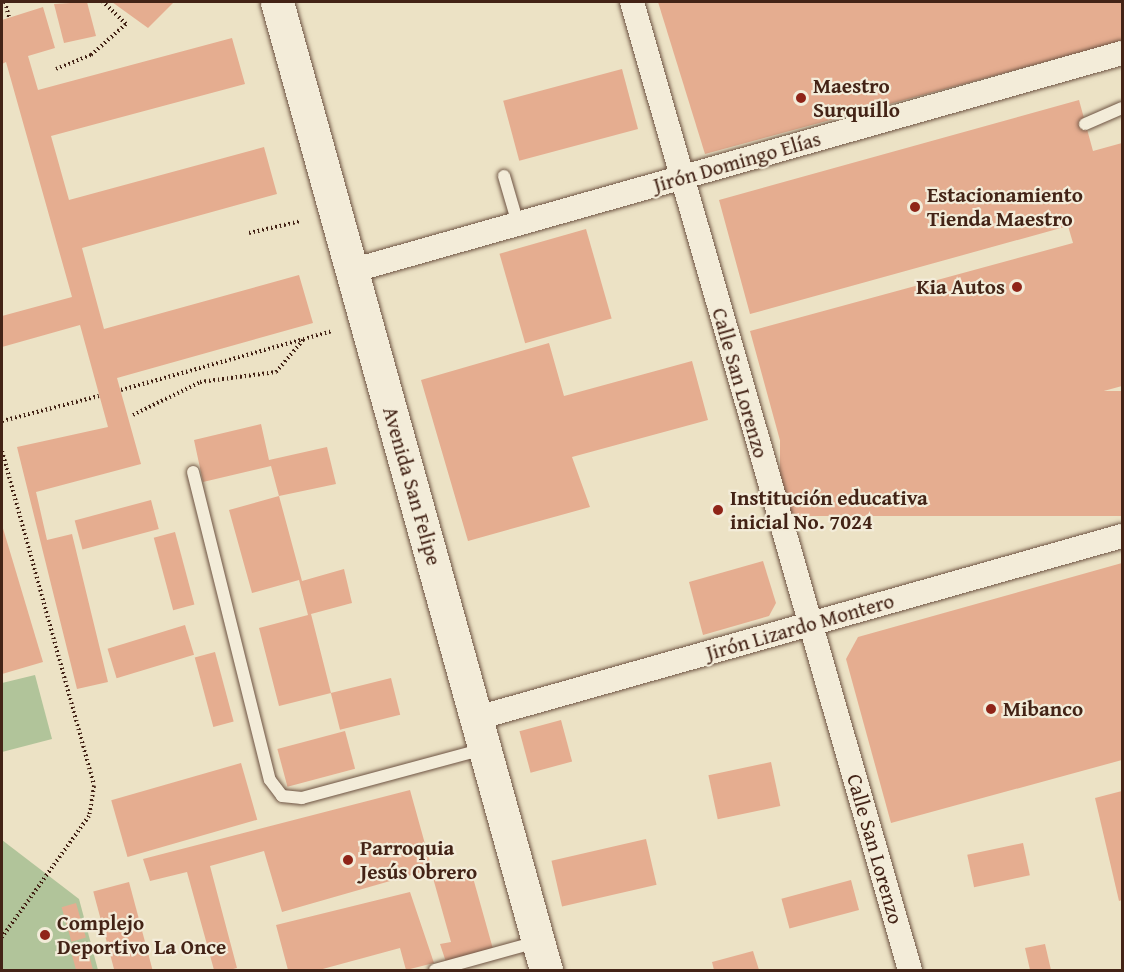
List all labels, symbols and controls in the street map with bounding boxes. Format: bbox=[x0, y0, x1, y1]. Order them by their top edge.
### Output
place label: Maestro Surquillo bbox=[813, 73, 900, 123]
marker: Maestro Surquillo bbox=[794, 91, 808, 105]
street label: Jirón Domingo Elías bbox=[650, 126, 824, 198]
place label: Estacionamiento Tienda Maestro bbox=[927, 182, 1083, 232]
marker: Estacionamiento Tienda Maestro bbox=[908, 200, 922, 214]
place label: Kia Autos bbox=[916, 274, 1005, 300]
marker: Kia Autos bbox=[1010, 280, 1024, 294]
street label: Calle San Lorenzo bbox=[707, 305, 773, 461]
street label: Avenida San Felipe bbox=[377, 404, 447, 568]
place label: Institución educativa inicial No. 7024 bbox=[730, 485, 928, 535]
marker: Institución educativa inicial No. 7024 bbox=[711, 503, 725, 517]
street label: Jirón Lizardo Montero bbox=[703, 588, 897, 666]
place label: Mibanco bbox=[1003, 696, 1083, 722]
marker: Mibanco bbox=[984, 702, 998, 716]
street label: Calle San Lorenzo bbox=[842, 771, 908, 927]
place label: Parroquia Jesús Obrero bbox=[360, 835, 477, 885]
marker: Parroquia Jesús Obrero bbox=[341, 853, 355, 867]
place label: Complejo Deportivo La Once bbox=[57, 910, 226, 960]
marker: Complejo Deportivo La Once bbox=[38, 928, 52, 942]

